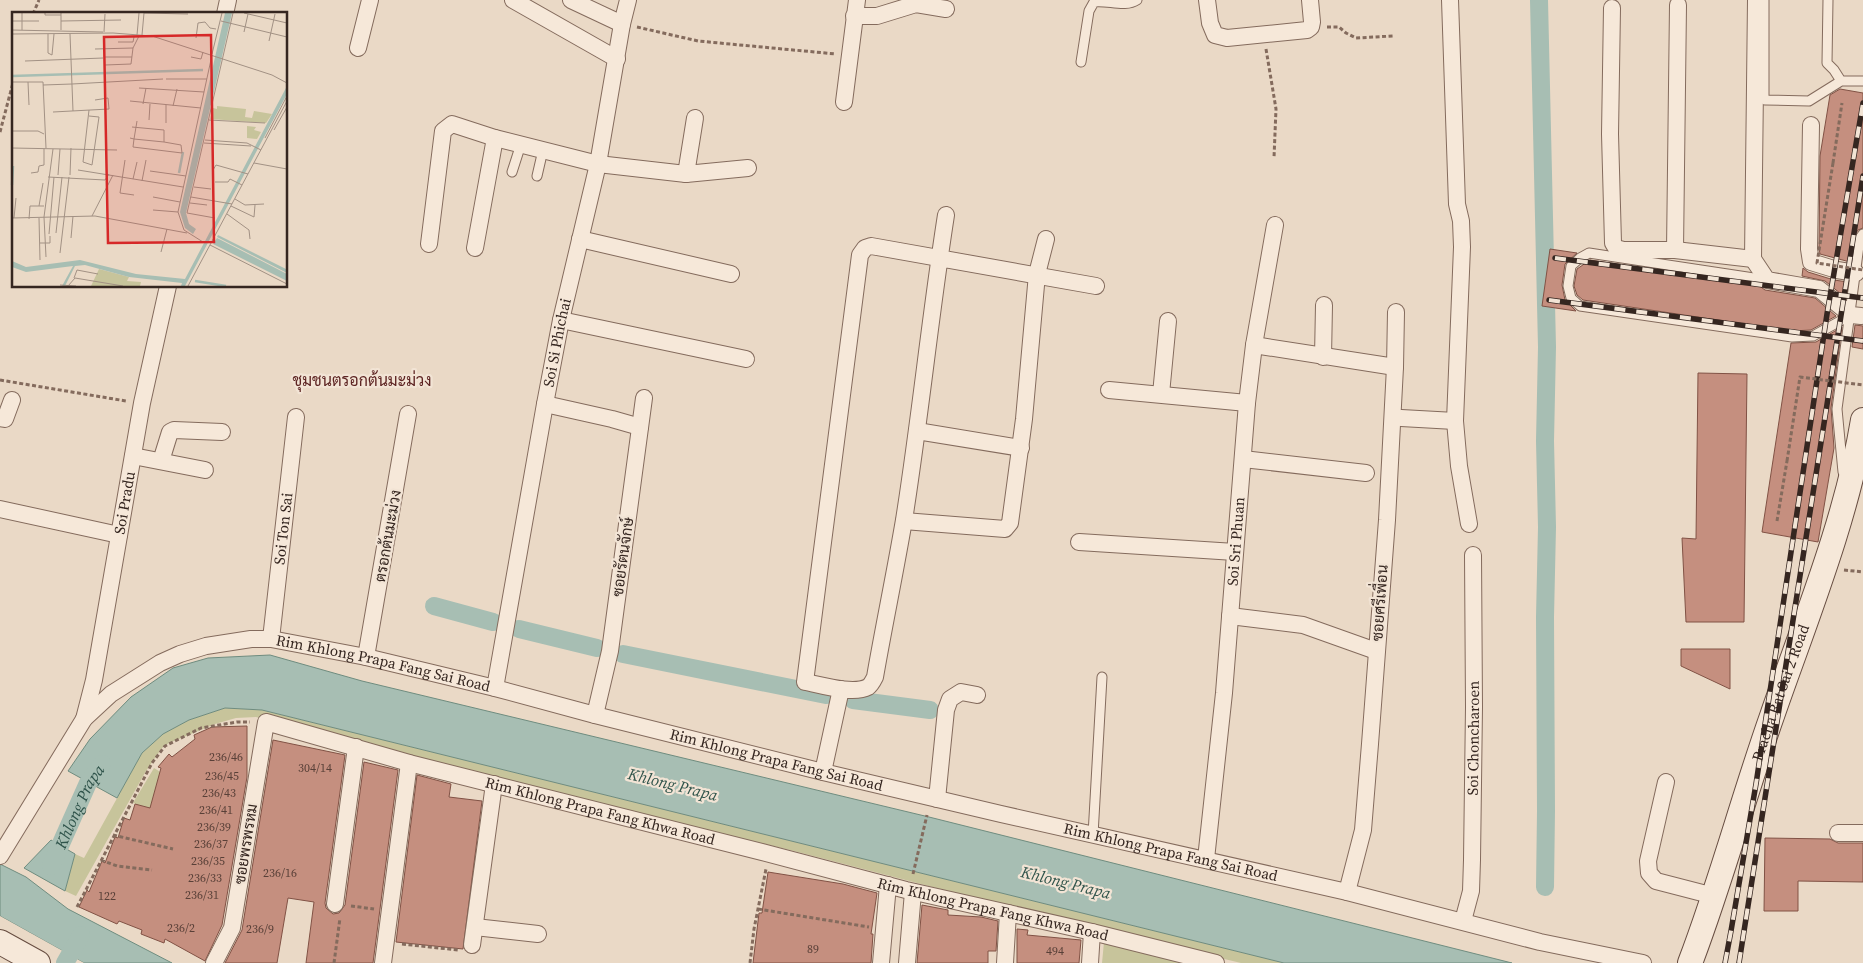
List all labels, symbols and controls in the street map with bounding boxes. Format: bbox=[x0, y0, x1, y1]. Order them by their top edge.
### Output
inset map bbox=[12, 12, 288, 288]
street label: Soi Si Phichai bbox=[537, 296, 576, 389]
district label: ชุมชนตรอกต้นมะม่วง bbox=[292, 369, 432, 392]
street label: Soi Pradu bbox=[108, 469, 140, 536]
street label: ตรอกต้นมะม่วง bbox=[369, 488, 406, 584]
street label: Soi Ton Sai bbox=[268, 492, 297, 566]
street label: Soi Sri Phuan bbox=[1222, 496, 1250, 587]
street label: ซอยรัตนจักษ์ bbox=[607, 515, 639, 598]
street label: ซอยศรีเพื่อน bbox=[1362, 564, 1393, 642]
street label: Pracha Rat Sai 2 Road bbox=[1746, 621, 1814, 764]
street label: Rim Khlong Prapa Fang Sai Road bbox=[274, 629, 493, 697]
street label: Soi Choncharoen bbox=[1462, 681, 1484, 796]
street label: Rim Khlong Prapa Fang Sai Road bbox=[669, 725, 885, 795]
house number: 236/46 bbox=[209, 749, 243, 765]
water label: Khlong Prapa bbox=[49, 759, 110, 853]
house number: 304/14 bbox=[298, 760, 332, 776]
water label: Khlong Prapa bbox=[626, 764, 720, 804]
house number: 236/45 bbox=[205, 768, 239, 784]
street label: Rim Khlong Prapa Fang Khwa Road bbox=[483, 772, 718, 850]
house number: 236/43 bbox=[202, 785, 236, 801]
house number: 236/41 bbox=[199, 802, 233, 818]
street label: ซอยพรพรหม bbox=[229, 802, 262, 886]
house number: 236/39 bbox=[197, 819, 231, 835]
street label: Rim Khlong Prapa Fang Sai Road bbox=[1062, 819, 1280, 885]
house number: 236/37 bbox=[194, 836, 228, 852]
house number: 236/35 bbox=[191, 853, 225, 869]
water label: Khlong Prapa bbox=[1019, 862, 1113, 902]
house number: 236/16 bbox=[263, 865, 297, 881]
house number: 236/33 bbox=[188, 870, 222, 886]
street label: Rim Khlong Prapa Fang Khwa Road bbox=[875, 872, 1111, 946]
house number: 236/31 bbox=[185, 887, 219, 903]
house number: 122 bbox=[98, 888, 116, 904]
house number: 236/2 bbox=[167, 920, 195, 936]
house number: 236/9 bbox=[246, 921, 274, 937]
house number: 89 bbox=[807, 941, 819, 957]
house number: 494 bbox=[1046, 943, 1064, 959]

